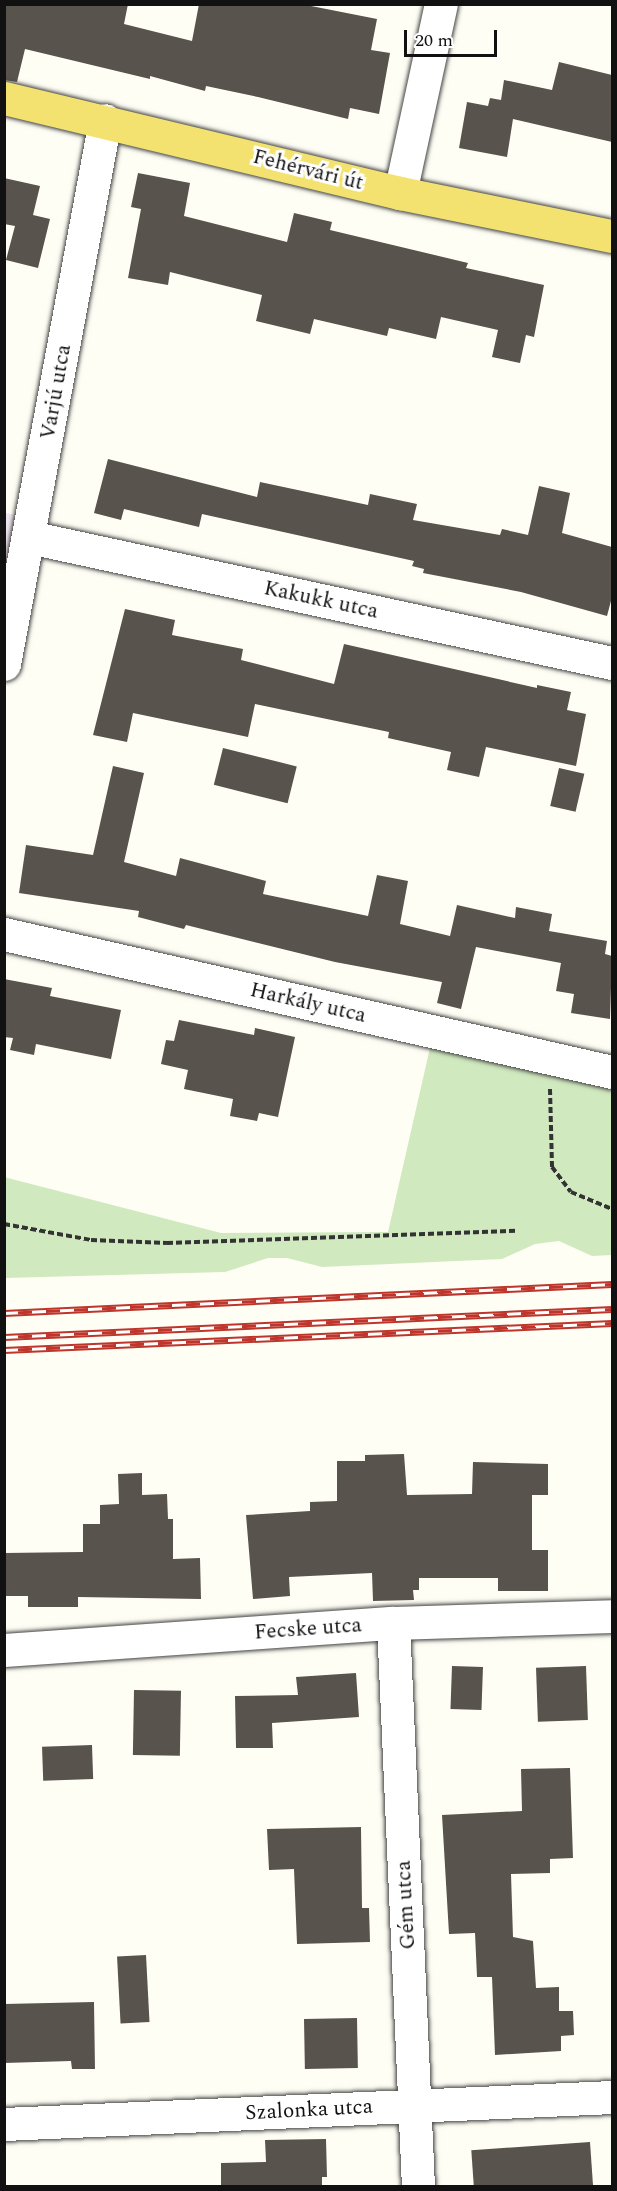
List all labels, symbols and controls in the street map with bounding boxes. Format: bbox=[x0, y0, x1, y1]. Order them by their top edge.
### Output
scale bar bbox=[407, 18, 500, 56]
text: 20 m bbox=[415, 27, 453, 54]
street label: Fehérvári út bbox=[250, 144, 366, 196]
street label: Varjú utca bbox=[35, 342, 77, 442]
street label: Kakukk utca bbox=[262, 576, 380, 624]
street label: Harkály utca bbox=[248, 977, 368, 1029]
street label: Fecske utca bbox=[253, 1613, 363, 1645]
street label: Gém utca bbox=[391, 1860, 421, 1950]
street label: Szalonka utca bbox=[245, 2094, 373, 2126]

